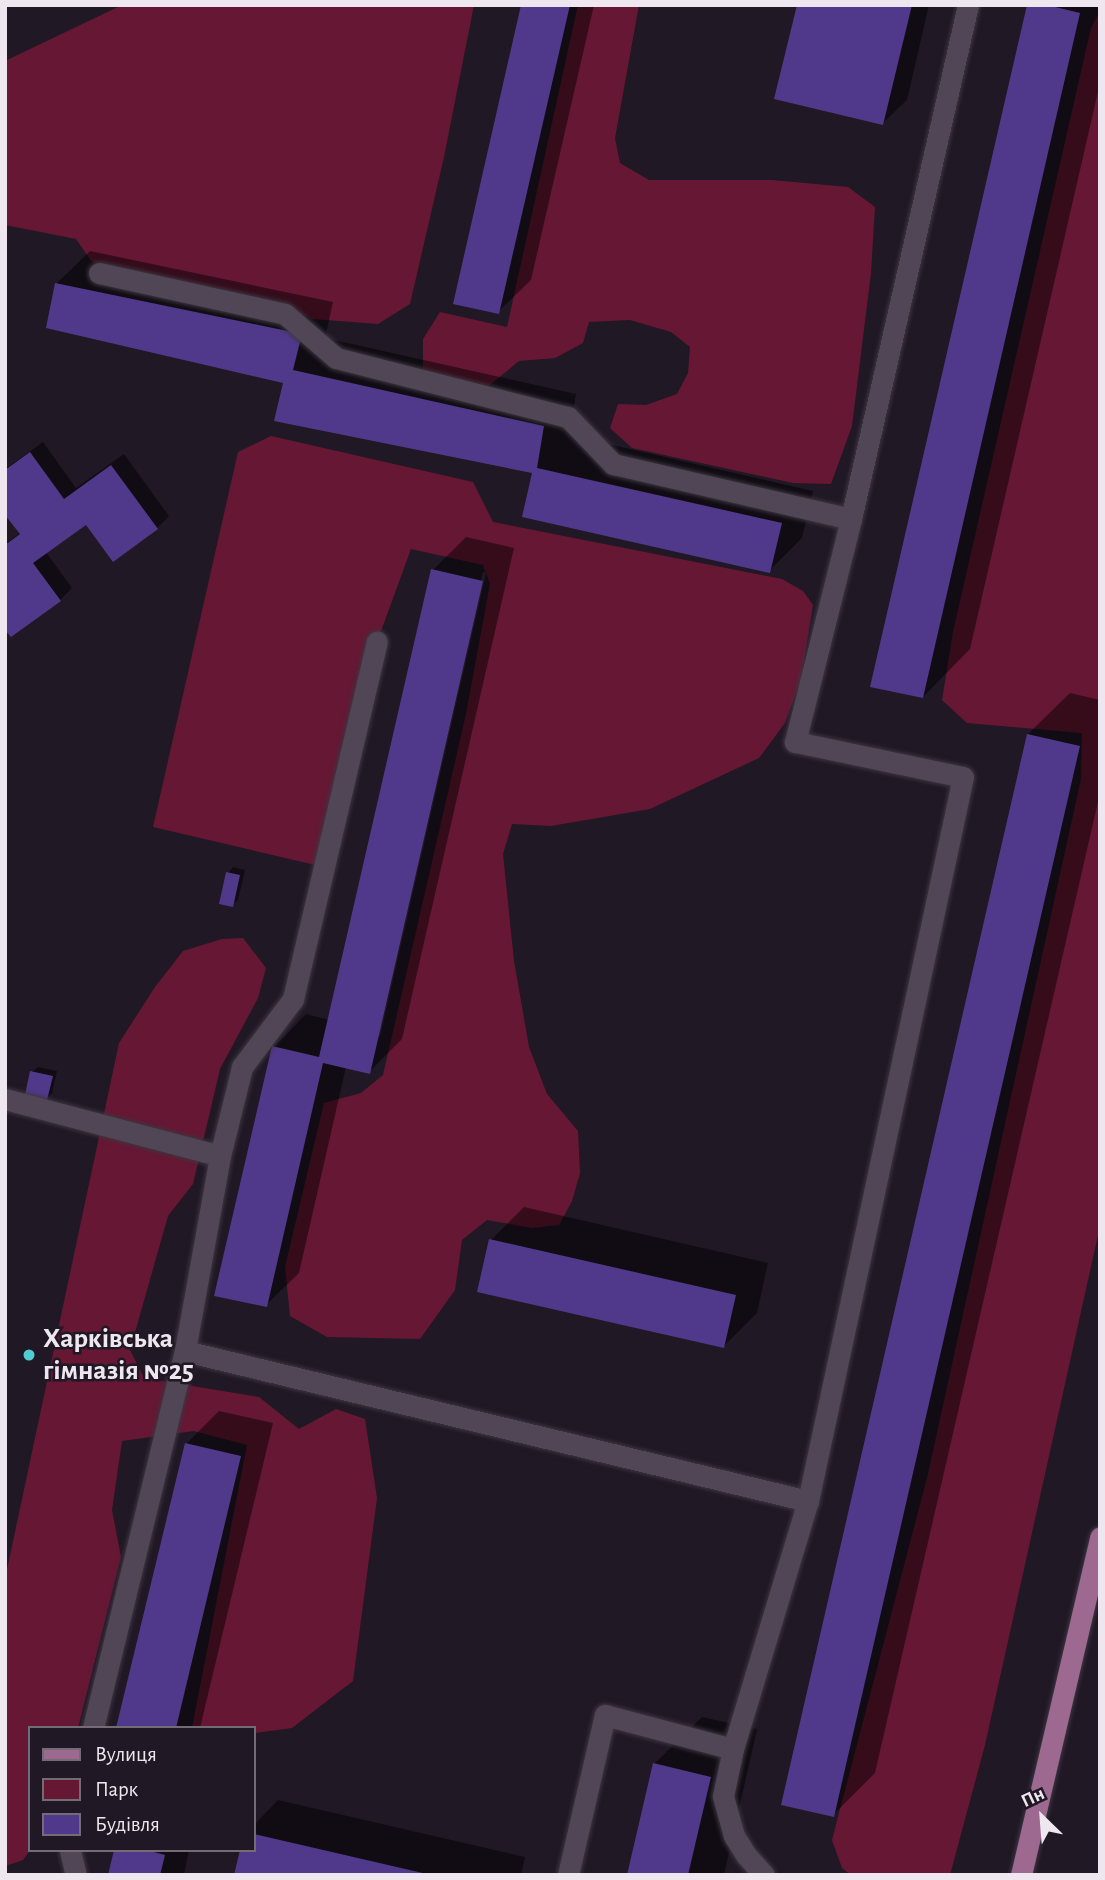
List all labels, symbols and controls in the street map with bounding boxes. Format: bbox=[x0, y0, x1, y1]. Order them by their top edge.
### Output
place label: Харківська гімназія №25 bbox=[43, 1322, 194, 1388]
marker: Харківська гімназія №25 bbox=[21, 1347, 37, 1363]
legend bbox=[28, 1726, 256, 1852]
text: Вулиця bbox=[95, 1744, 157, 1765]
text: Парк bbox=[95, 1779, 138, 1800]
north arrow bbox=[1007, 1782, 1077, 1852]
text: Пн bbox=[1018, 1784, 1047, 1811]
text: Будівля bbox=[95, 1814, 160, 1835]

